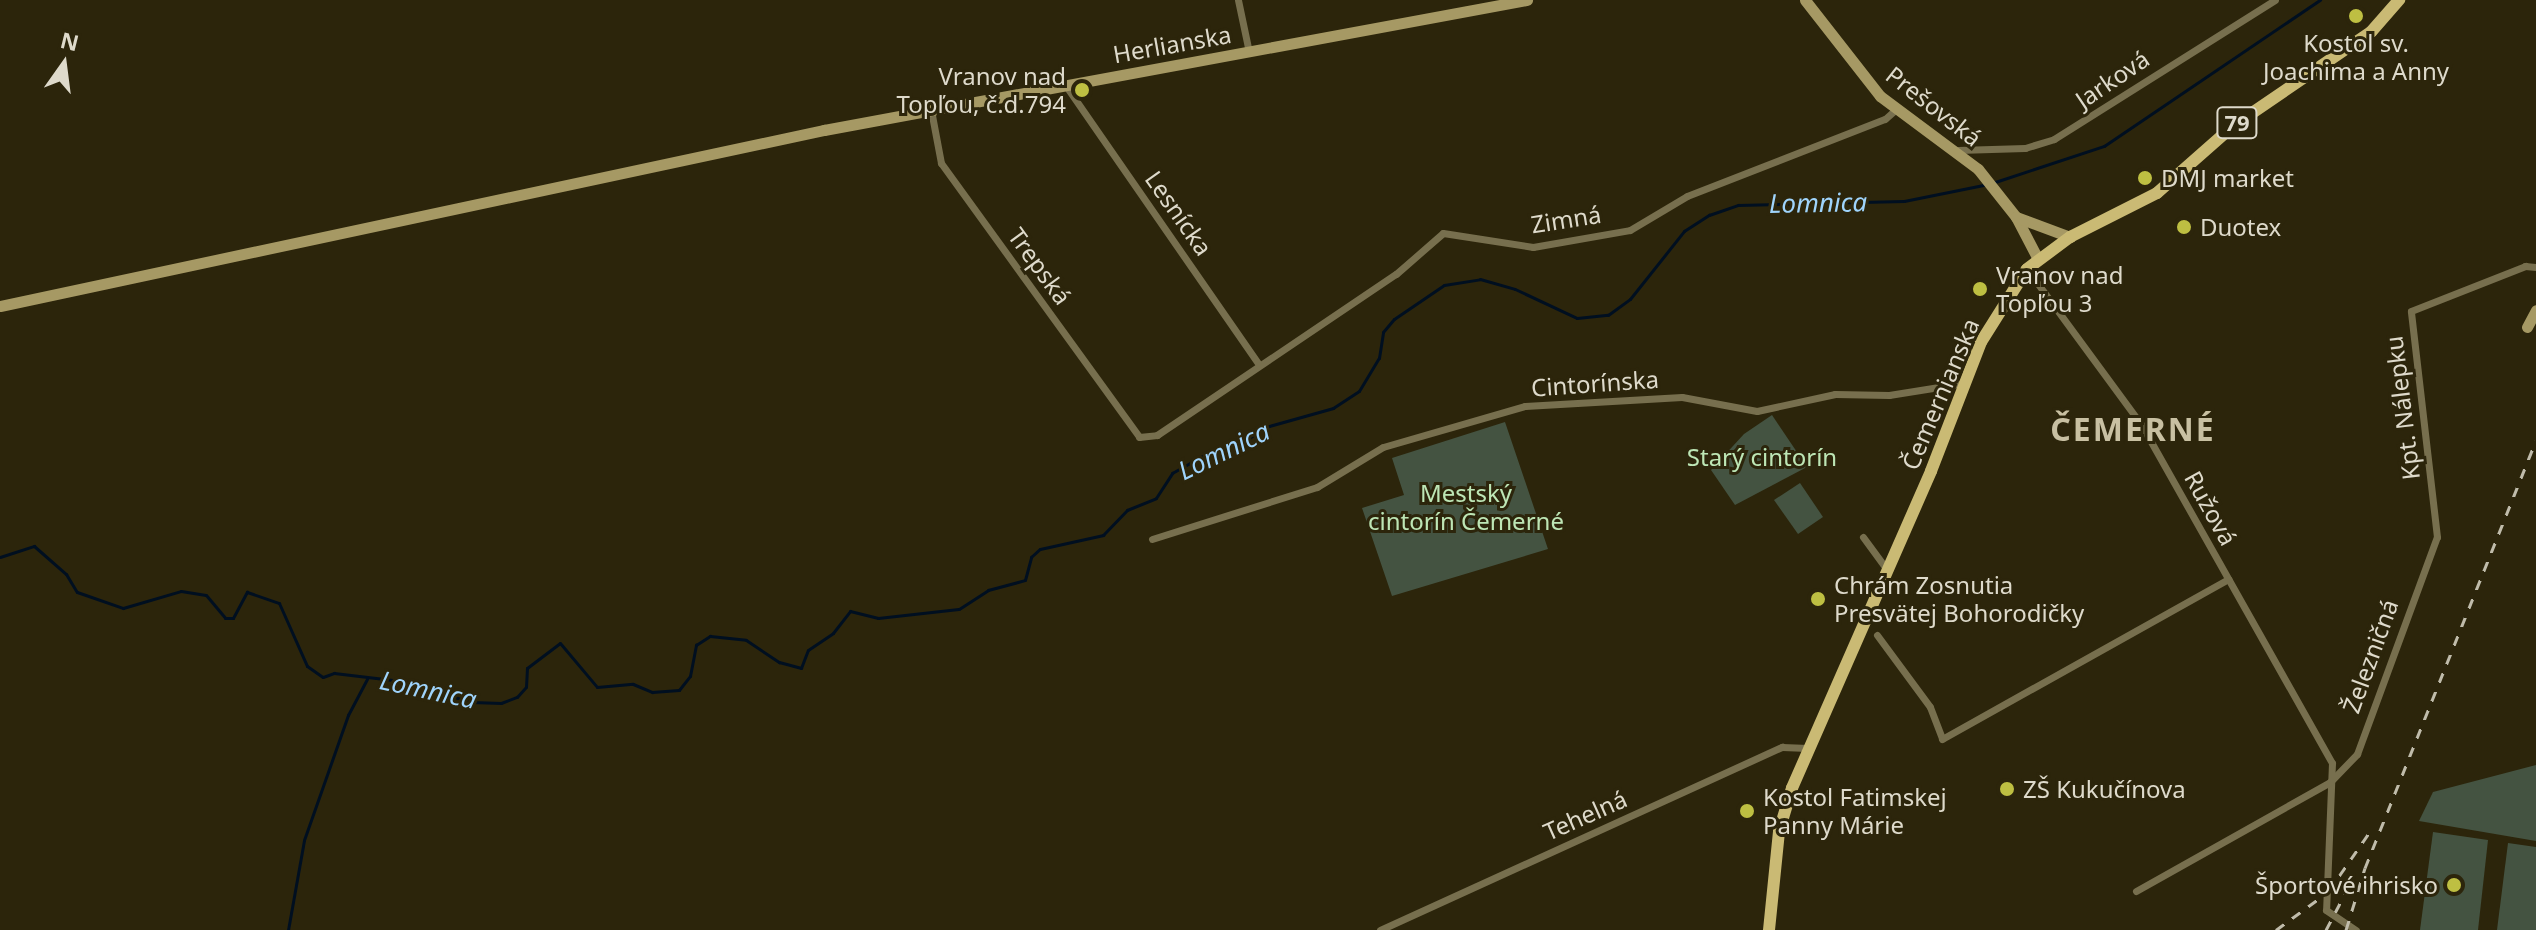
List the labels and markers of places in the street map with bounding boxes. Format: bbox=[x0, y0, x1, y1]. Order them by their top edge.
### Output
marker: Kostol sv. Joachima a Anny bbox=[2347, 7, 2365, 25]
place label: Kostol sv. Joachima a Anny bbox=[2263, 29, 2449, 85]
place label: Vranov nad Topľou, č.d.794 bbox=[897, 62, 1066, 118]
marker: Vranov nad Topľou, č.d.794 bbox=[1073, 81, 1091, 99]
place label: DMJ market bbox=[2161, 164, 2294, 192]
marker: DMJ market bbox=[2136, 169, 2154, 187]
place label: Duotex bbox=[2200, 213, 2281, 241]
marker: Duotex bbox=[2175, 218, 2193, 236]
place label: Vranov nad Topľou 3 bbox=[1996, 261, 2123, 317]
marker: Vranov nad Topľou 3 bbox=[1971, 280, 1989, 298]
place label: Chrám Zosnutia Presvätej Bohorodičky bbox=[1834, 571, 2084, 627]
marker: Chrám Zosnutia Presvätej Bohorodičky bbox=[1809, 590, 1827, 608]
place label: ZŠ Kukučínova bbox=[2023, 775, 2186, 803]
marker: ZŠ Kukučínova bbox=[1998, 780, 2016, 798]
place label: Kostol Fatimskej Panny Márie bbox=[1763, 783, 1947, 839]
marker: Kostol Fatimskej Panny Márie bbox=[1738, 802, 1756, 820]
place label: Športové ihrisko bbox=[2255, 871, 2438, 899]
marker: Športové ihrisko bbox=[2445, 876, 2463, 894]

